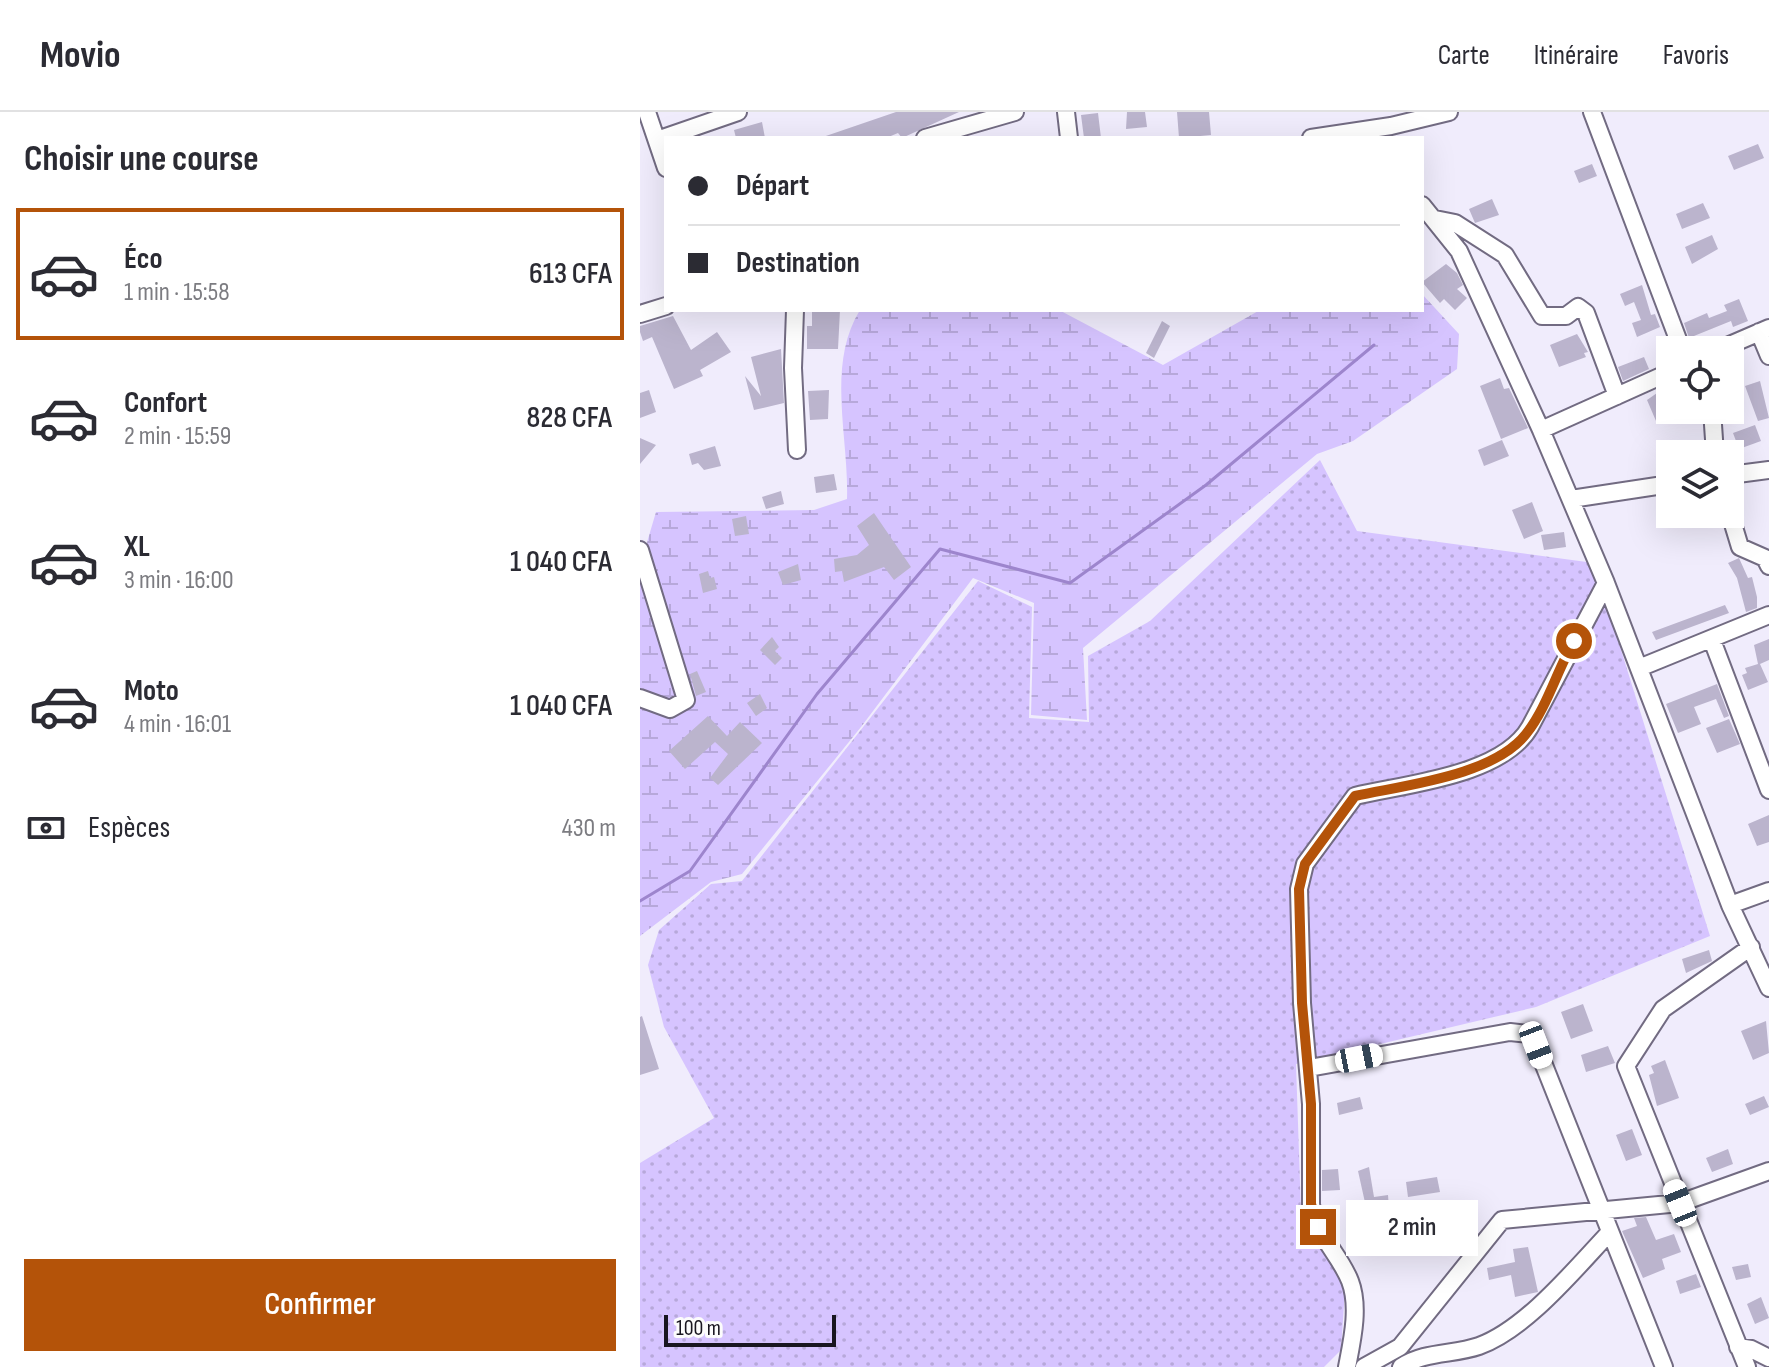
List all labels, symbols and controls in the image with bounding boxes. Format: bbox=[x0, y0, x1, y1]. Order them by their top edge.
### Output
text: Movio bbox=[40, 33, 120, 78]
text: Carte bbox=[1438, 39, 1490, 72]
text: Itinéraire bbox=[1534, 39, 1619, 72]
text: Favoris bbox=[1663, 39, 1729, 72]
text: Choisir une course bbox=[24, 138, 259, 181]
text: Départ bbox=[736, 168, 809, 204]
icon: car bbox=[28, 238, 100, 310]
text: Éco bbox=[124, 241, 163, 277]
text: Destination bbox=[736, 245, 860, 281]
text: 613 CFA bbox=[529, 256, 612, 292]
text: 1 min · 15:58 bbox=[124, 277, 230, 308]
map controls bbox=[1656, 336, 1744, 528]
button: locate bbox=[1656, 336, 1744, 424]
icon: car bbox=[28, 382, 100, 454]
text: Confort bbox=[124, 385, 207, 421]
text: 828 CFA bbox=[526, 400, 612, 436]
text: 2 min · 15:59 bbox=[124, 421, 231, 452]
button: layers bbox=[1656, 440, 1744, 528]
icon: car bbox=[28, 526, 100, 598]
text: XL bbox=[124, 529, 150, 565]
text: 1 040 CFA bbox=[510, 544, 612, 580]
text: 3 min · 16:00 bbox=[124, 565, 234, 596]
route start bbox=[1556, 623, 1592, 659]
icon: car bbox=[28, 670, 100, 742]
text: Moto bbox=[124, 673, 179, 709]
text: 1 040 CFA bbox=[510, 688, 612, 724]
text: 4 min · 16:01 bbox=[124, 709, 231, 740]
icon: cash bbox=[24, 806, 68, 850]
text: Espèces bbox=[88, 810, 170, 846]
text: 430 m bbox=[562, 813, 616, 844]
car bbox=[1516, 1018, 1556, 1072]
car bbox=[1333, 1042, 1385, 1074]
car bbox=[1660, 1176, 1700, 1230]
callout: 2 min bbox=[1346, 1199, 1478, 1255]
route end bbox=[1300, 1209, 1336, 1245]
text: 2 min bbox=[1388, 1212, 1436, 1243]
button: Confirmer bbox=[24, 1259, 616, 1351]
scale bar bbox=[664, 1311, 836, 1347]
text: 100 m bbox=[676, 1315, 721, 1342]

